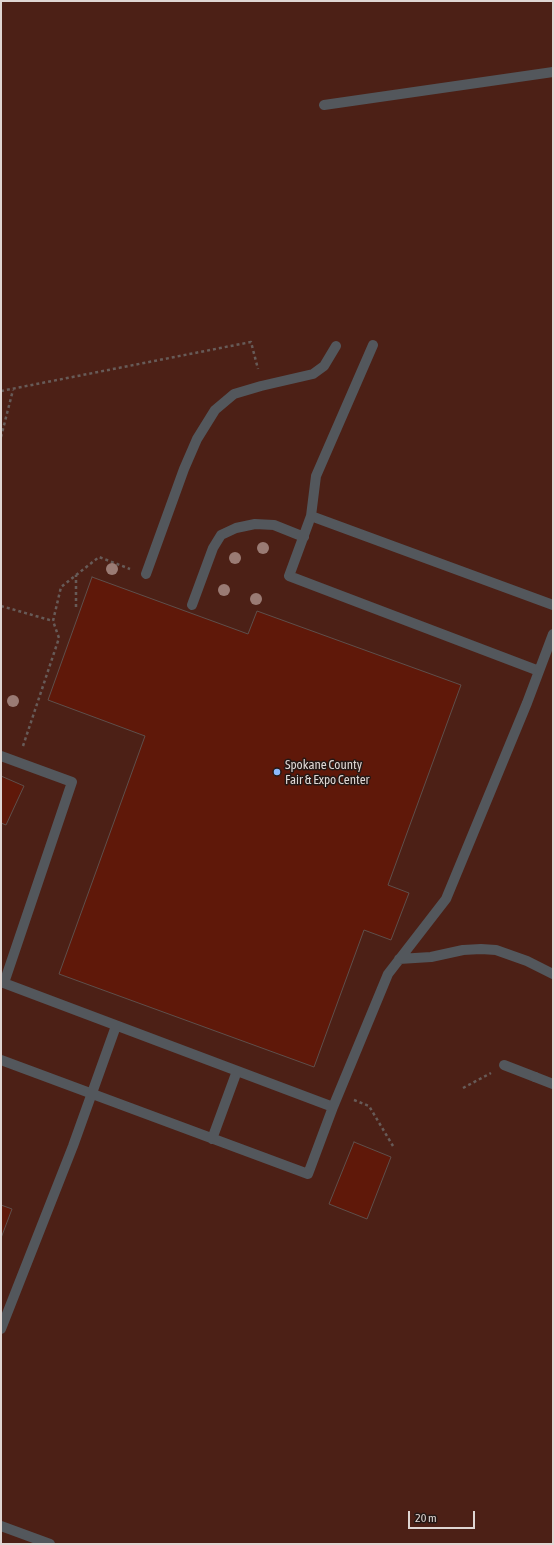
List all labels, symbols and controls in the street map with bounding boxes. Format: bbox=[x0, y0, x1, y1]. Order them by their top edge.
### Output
place label: Spokane County Fair & Expo Center bbox=[285, 757, 369, 788]
marker: Spokane County Fair & Expo Center bbox=[272, 767, 282, 777]
scale bar bbox=[410, 1503, 477, 1529]
text: 20 m bbox=[415, 1511, 437, 1525]

